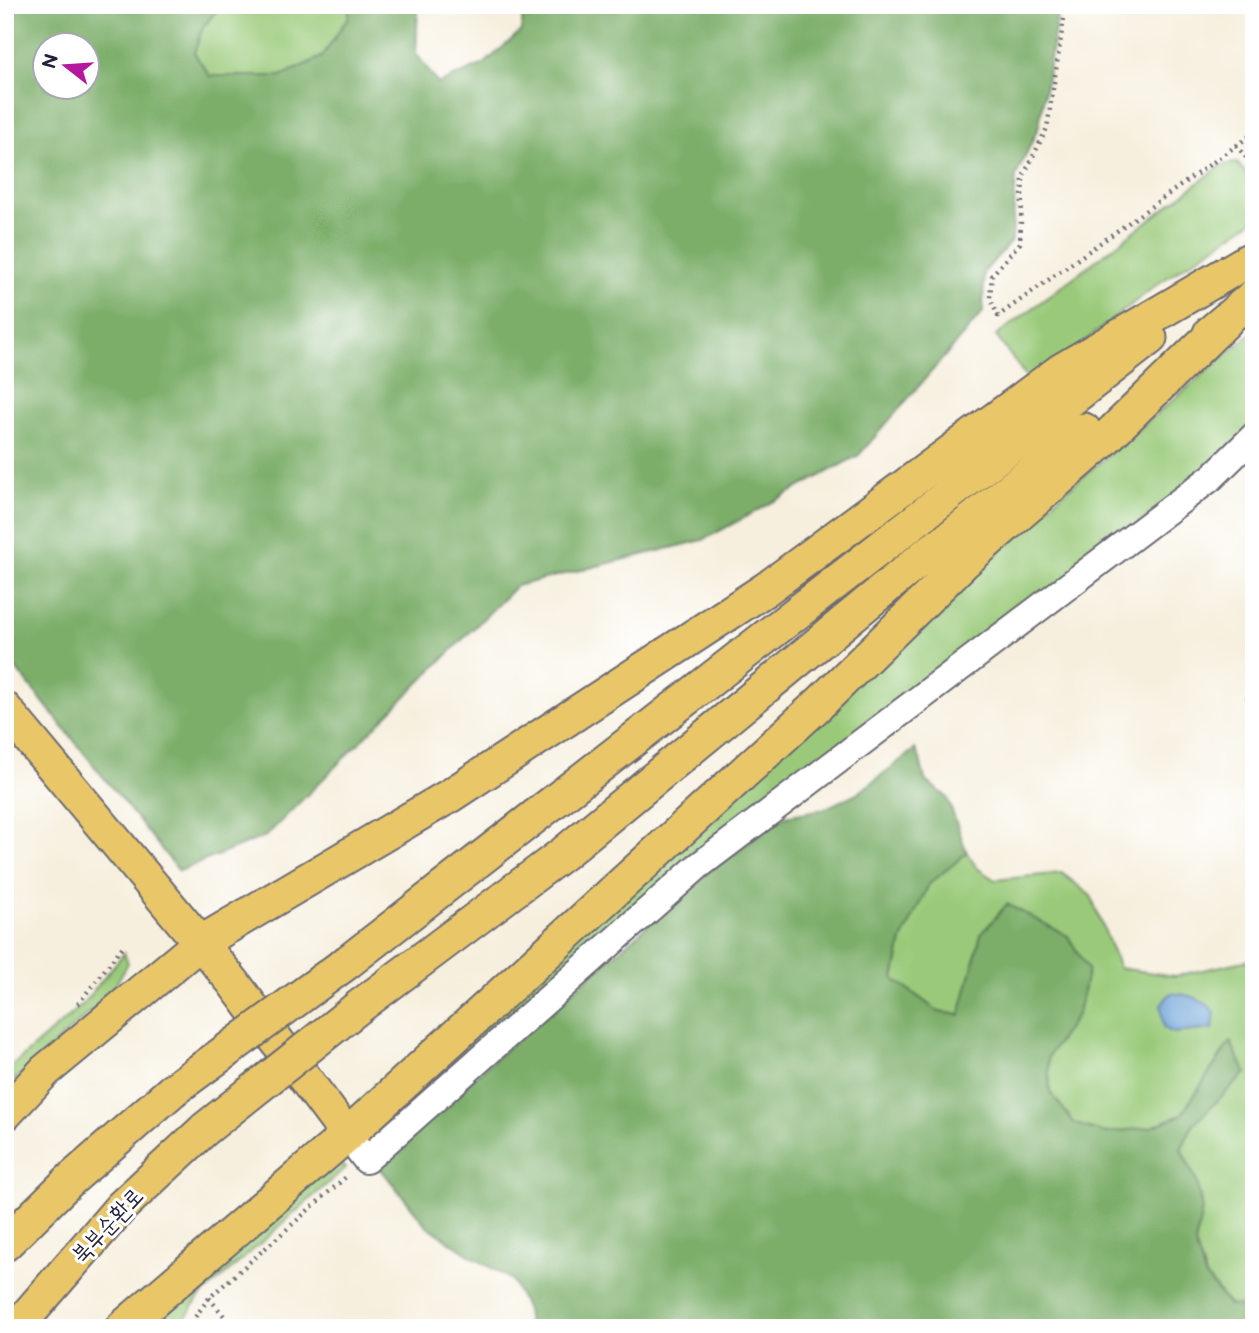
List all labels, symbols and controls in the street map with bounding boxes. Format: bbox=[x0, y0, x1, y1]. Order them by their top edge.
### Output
north arrow bbox=[32, 32, 102, 102]
text: N bbox=[38, 51, 64, 72]
street label: 북부순환로 bbox=[66, 1182, 150, 1269]

